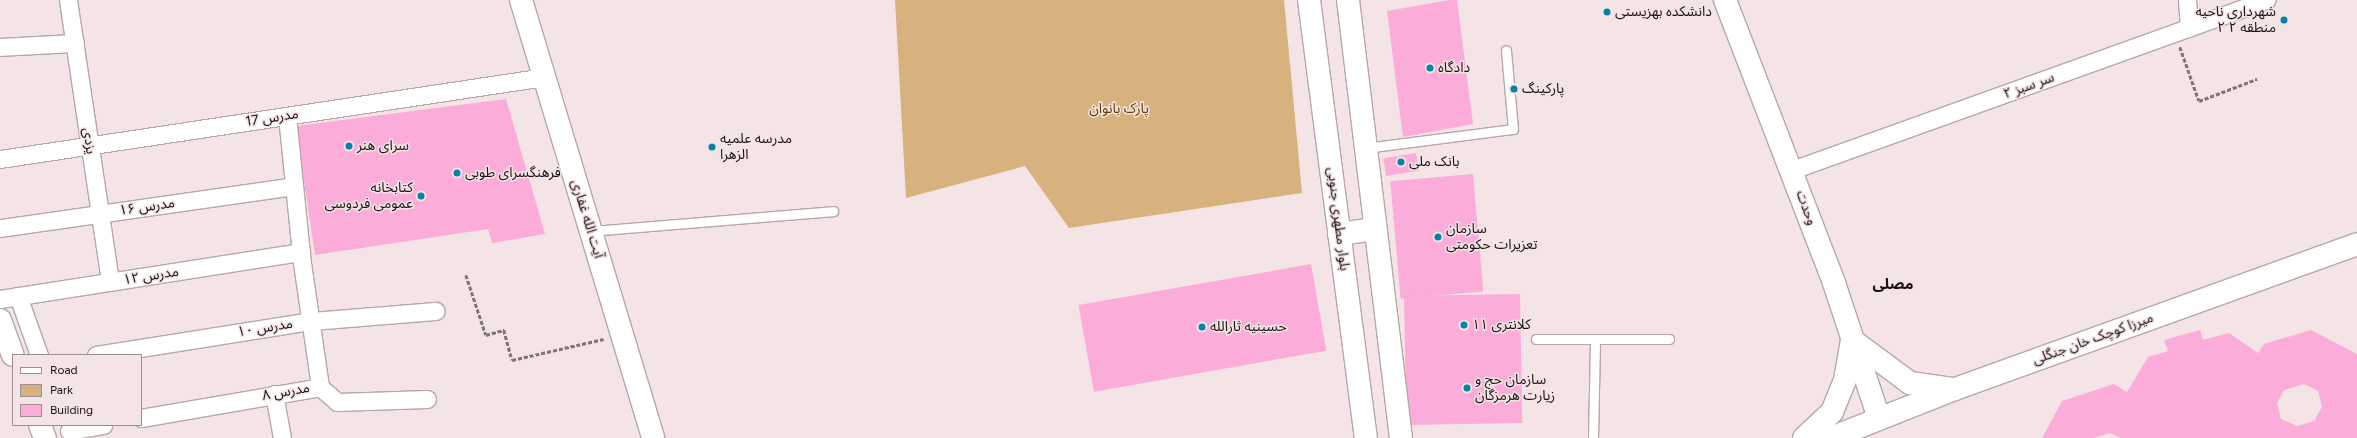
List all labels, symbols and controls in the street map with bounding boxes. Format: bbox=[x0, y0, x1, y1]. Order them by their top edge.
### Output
place label: دانشکده بهزیستی bbox=[1615, 4, 1712, 20]
place label: شهرداری ناحیه ۲ منطقه ۲ bbox=[2195, 4, 2276, 36]
marker: دانشکده بهزیستی bbox=[1602, 7, 1612, 17]
marker: شهرداری ناحیه ۲ منطقه ۲ bbox=[2279, 15, 2289, 25]
place label: دادگاه bbox=[1438, 60, 1470, 76]
marker: دادگاه bbox=[1425, 63, 1435, 73]
street label: سر سبز ۲ bbox=[2001, 69, 2057, 103]
place label: پارکینگ bbox=[1522, 81, 1564, 97]
marker: پارکینگ bbox=[1509, 84, 1519, 94]
park label: پارک بانوان bbox=[1089, 101, 1149, 117]
street label: مدرس 17 bbox=[244, 106, 300, 130]
street label: یزدی bbox=[79, 127, 99, 155]
place label: مدرسه علمیه الزهرا bbox=[720, 131, 792, 164]
place label: سرای هنر bbox=[357, 138, 409, 154]
marker: سرای هنر bbox=[344, 141, 354, 151]
marker: مدرسه علمیه الزهرا bbox=[707, 142, 717, 152]
place label: بانک ملی bbox=[1409, 154, 1460, 170]
marker: بانک ملی bbox=[1396, 157, 1406, 167]
place label: فرهنگسرای طوبی bbox=[465, 165, 561, 181]
street label: بلوار مطهری جنوبی bbox=[1323, 166, 1353, 272]
marker: فرهنگسرای طوبی bbox=[452, 168, 462, 178]
street label: آیت الله غفاری bbox=[567, 178, 607, 260]
place label: کتابخانه عمومی فردوسی bbox=[325, 180, 413, 212]
street label: وحدت bbox=[1792, 188, 1820, 228]
marker: کتابخانه عمومی فردوسی bbox=[416, 191, 426, 201]
street label: مدرس ۱۶ bbox=[118, 195, 176, 219]
place label: سازمان تعزیرات حکومتی bbox=[1446, 221, 1538, 254]
marker: سازمان تعزیرات حکومتی bbox=[1433, 232, 1443, 242]
street label: مدرس ۱۲ bbox=[122, 263, 180, 289]
district label: مصلی bbox=[1873, 276, 1913, 294]
street label: میرزا کوچک خان جنگلی bbox=[2030, 309, 2156, 369]
street label: مدرس ۱۰ bbox=[236, 315, 294, 341]
place label: کلانتری ۱۱ bbox=[1472, 317, 1531, 333]
place label: حسینیه ثارالله bbox=[1210, 319, 1287, 335]
marker: کلانتری ۱۱ bbox=[1459, 320, 1469, 330]
marker: حسینیه ثارالله bbox=[1197, 322, 1207, 332]
legend bbox=[12, 354, 142, 426]
text: Road bbox=[50, 363, 78, 377]
place label: سازمان حج و زیارت هرمزگان bbox=[1475, 372, 1555, 404]
street label: مدرس ۸ bbox=[261, 380, 311, 404]
text: Park bbox=[50, 383, 73, 397]
marker: سازمان حج و زیارت هرمزگان bbox=[1462, 383, 1472, 393]
text: Building bbox=[50, 403, 93, 417]

